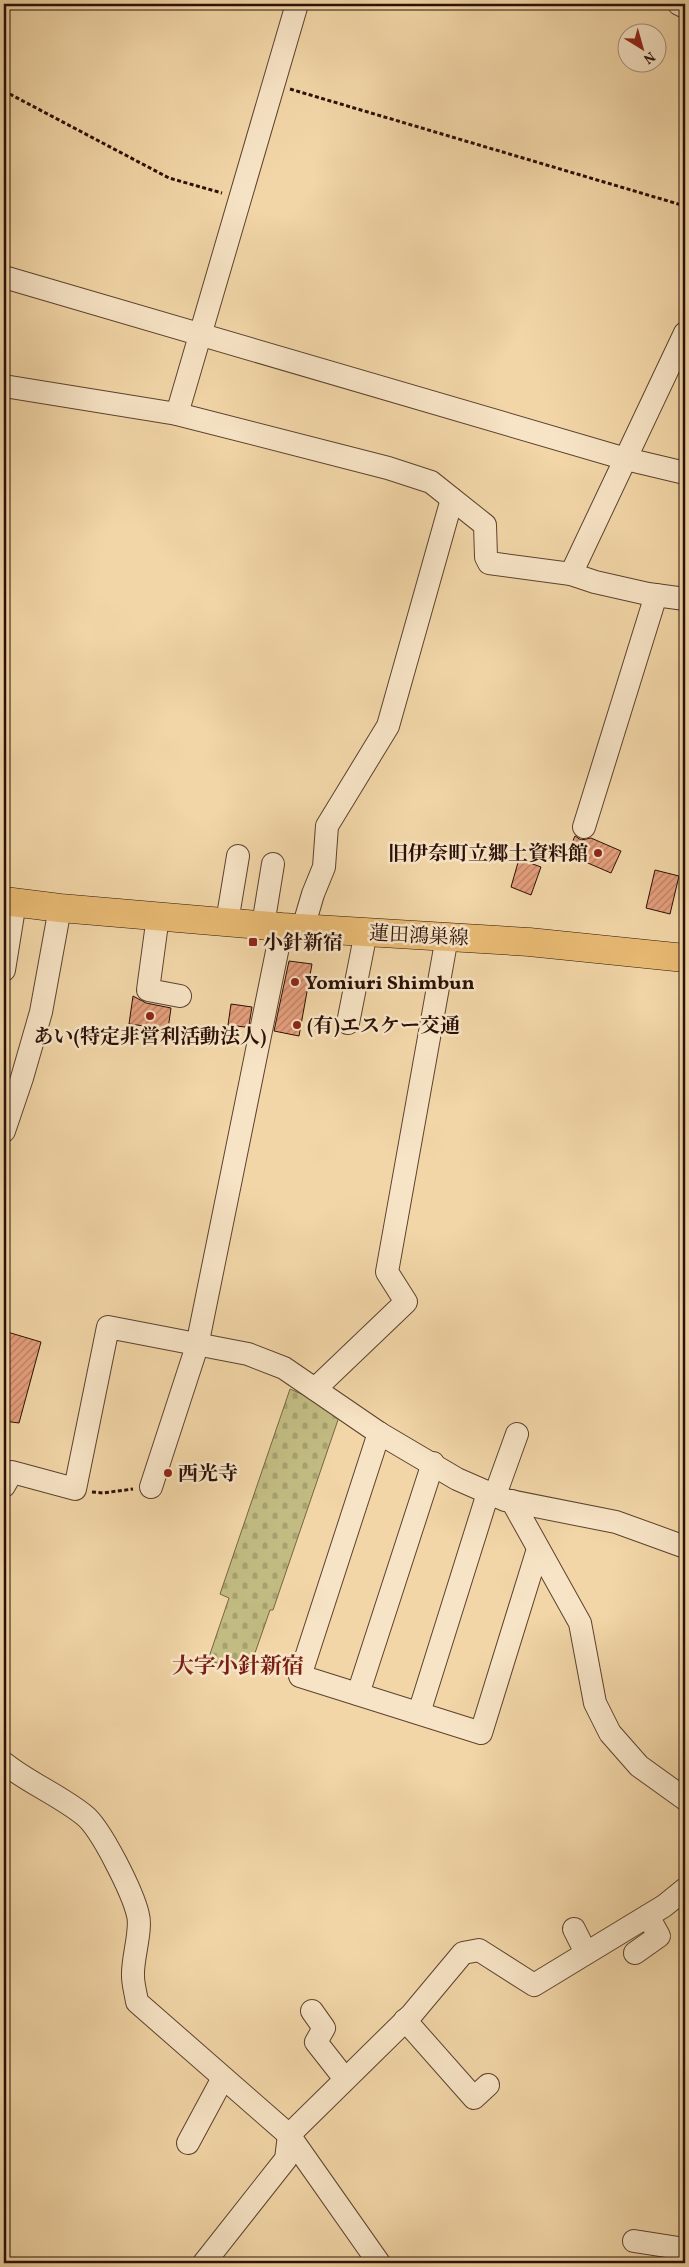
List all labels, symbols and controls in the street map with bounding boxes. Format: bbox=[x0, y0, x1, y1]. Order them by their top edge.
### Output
north arrow bbox=[616, 22, 666, 72]
text: N bbox=[639, 47, 659, 68]
place label: 旧伊奈町立郷土資料館 bbox=[388, 841, 588, 869]
marker: 旧伊奈町立郷土資料館 bbox=[592, 847, 604, 859]
street label: 蓮田鴻巣線 bbox=[368, 920, 470, 954]
place label: 小針新宿 bbox=[263, 930, 343, 958]
marker: 小針新宿 bbox=[247, 936, 259, 948]
place label: Yomiuri Shimbun bbox=[305, 970, 475, 998]
marker: Yomiuri Shimbun bbox=[289, 976, 301, 988]
marker: あい(特定非営利活動法人) bbox=[144, 1010, 156, 1022]
place label: (有)エスケー交通 bbox=[307, 1013, 460, 1041]
marker: (有)エスケー交通 bbox=[291, 1019, 303, 1031]
place label: あい(特定非営利活動法人) bbox=[34, 1024, 266, 1052]
place label: 西光寺 bbox=[178, 1461, 238, 1489]
marker: 西光寺 bbox=[162, 1467, 174, 1479]
district label: 大字小針新宿 bbox=[172, 1652, 304, 1683]

